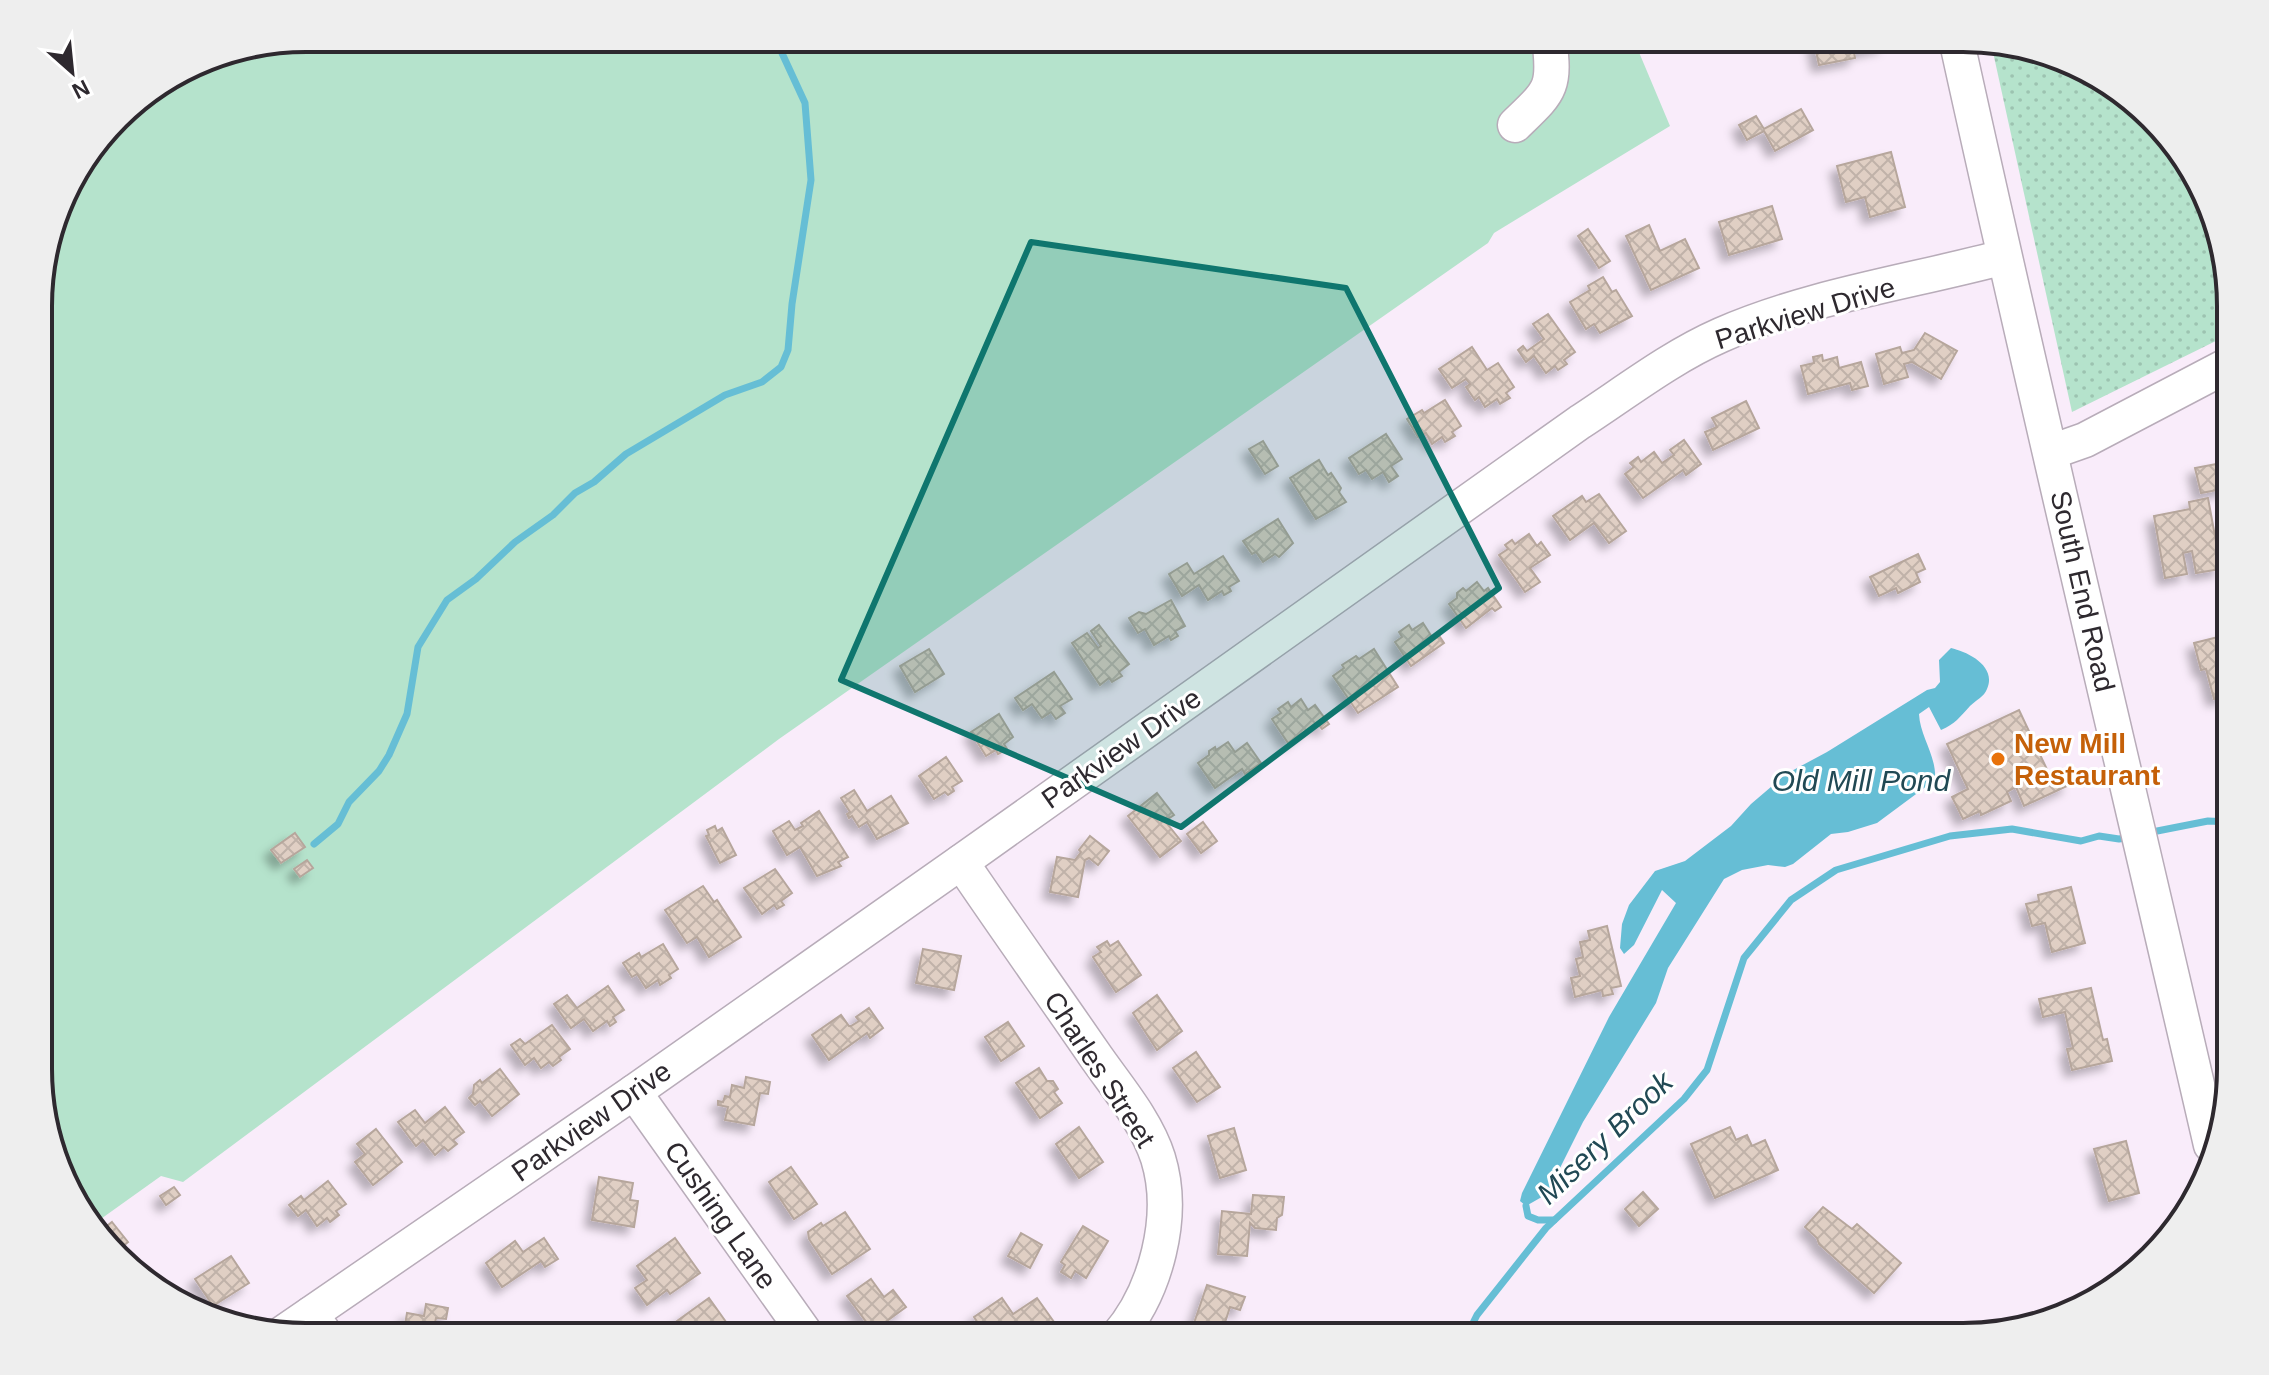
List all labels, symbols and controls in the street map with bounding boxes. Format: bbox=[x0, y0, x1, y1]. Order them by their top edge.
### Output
north arrow bbox=[32, 32, 112, 112]
text: N bbox=[68, 75, 94, 104]
street label: Parkview Drive bbox=[1711, 271, 1899, 356]
street label: South End Road bbox=[2044, 488, 2121, 695]
street label: Parkview Drive bbox=[1036, 682, 1207, 815]
place label: New Mill Restaurant bbox=[2014, 728, 2160, 791]
marker: New Mill Restaurant bbox=[1989, 750, 2007, 768]
water label: Old Mill Pond bbox=[1772, 764, 1952, 797]
street label: Charles Street bbox=[1038, 986, 1161, 1153]
street label: Parkview Drive bbox=[506, 1055, 677, 1188]
water label: Misery Brook bbox=[1530, 1064, 1681, 1210]
street label: Cushing Lane bbox=[658, 1136, 783, 1295]

